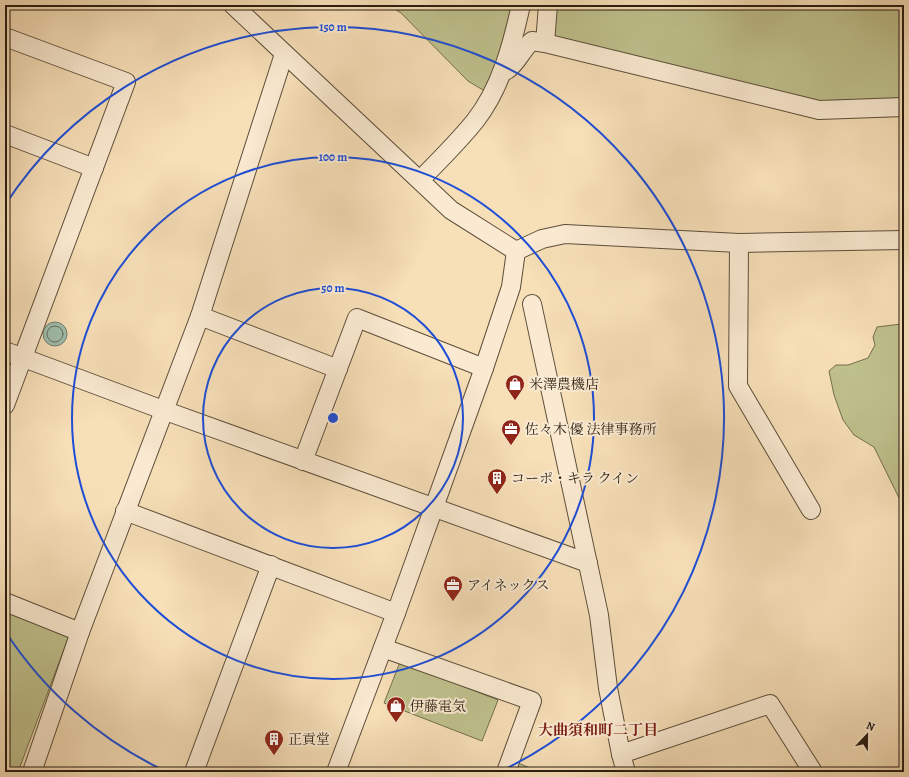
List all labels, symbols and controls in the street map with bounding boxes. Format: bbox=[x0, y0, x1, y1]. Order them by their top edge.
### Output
text: 150 m bbox=[319, 19, 347, 35]
text: 100 m bbox=[319, 149, 347, 165]
text: 50 m bbox=[321, 280, 345, 296]
shop icon: 米澤農機店 bbox=[504, 373, 526, 401]
place label: 米澤農機店 bbox=[529, 375, 599, 394]
centre of rings bbox=[326, 411, 340, 425]
office icon: 佐々木 優 法律事務所 bbox=[500, 418, 522, 446]
place label: 佐々木 優 法律事務所 bbox=[525, 420, 657, 439]
building icon: コーポ・キラ クイン bbox=[486, 467, 508, 495]
place label: コーポ・キラ クイン bbox=[511, 469, 639, 488]
office icon: アイネックス bbox=[442, 574, 464, 602]
place label: アイネックス bbox=[467, 576, 549, 595]
shop icon: 伊藤電気 bbox=[385, 695, 407, 723]
place label: 伊藤電気 bbox=[410, 697, 466, 716]
north arrow bbox=[847, 715, 887, 755]
text: N bbox=[864, 718, 877, 735]
district label: 大曲須和町二丁目 bbox=[538, 720, 658, 740]
building icon: 正貢堂 bbox=[263, 728, 285, 756]
place label: 正貢堂 bbox=[288, 730, 330, 749]

